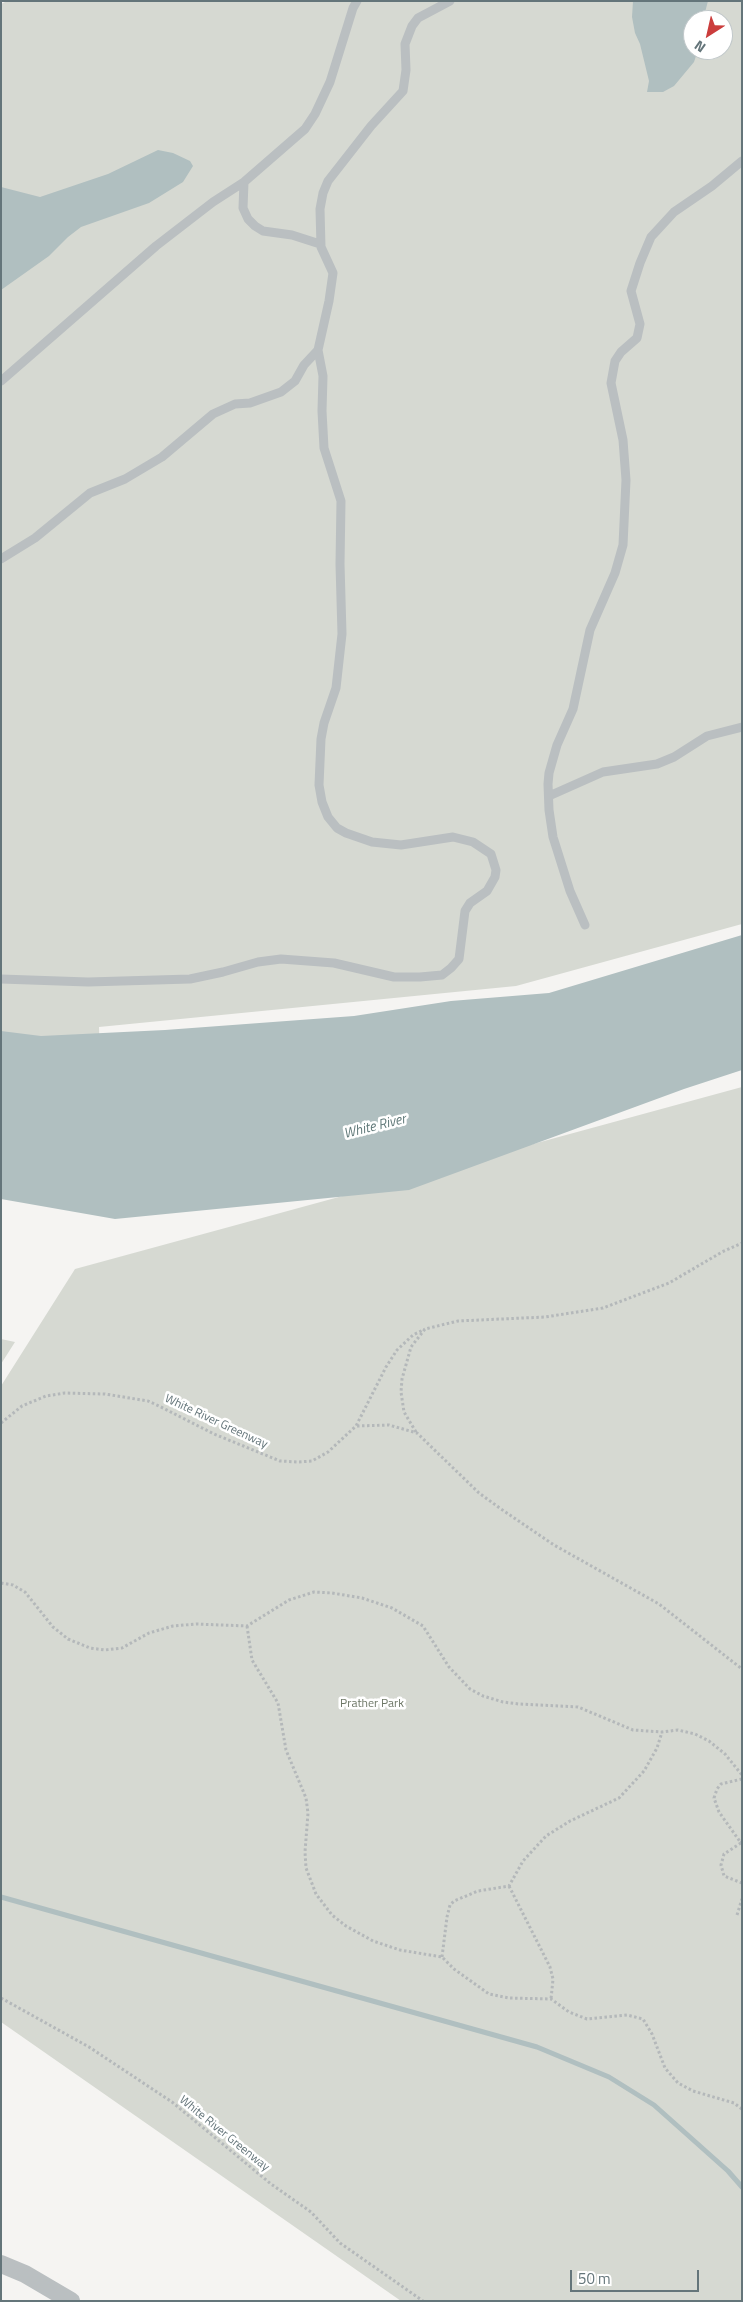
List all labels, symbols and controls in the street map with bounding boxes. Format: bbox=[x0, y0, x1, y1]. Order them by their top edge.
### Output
north arrow bbox=[683, 10, 733, 60]
text: N bbox=[690, 35, 710, 58]
water label: White River bbox=[342, 1111, 408, 1143]
street label: White River Greenway bbox=[162, 1392, 270, 1452]
park label: Prather Park bbox=[340, 1697, 404, 1711]
street label: White River Greenway bbox=[176, 2093, 272, 2175]
scale bar bbox=[573, 2260, 702, 2292]
text: 50 m bbox=[578, 2267, 611, 2290]

